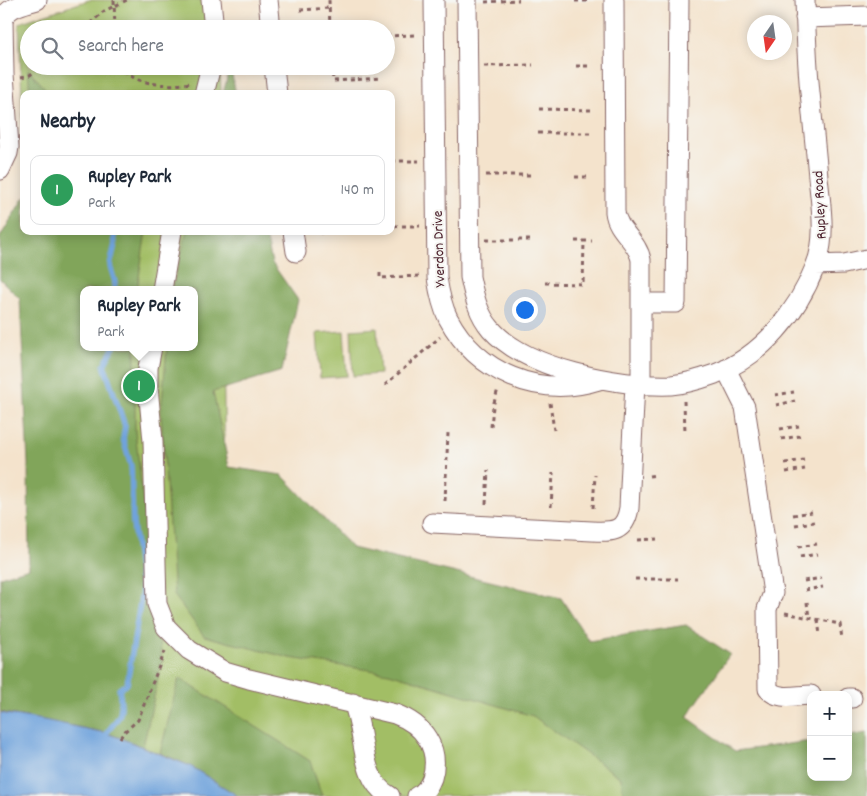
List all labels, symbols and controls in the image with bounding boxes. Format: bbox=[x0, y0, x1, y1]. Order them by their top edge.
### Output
north arrow bbox=[747, 15, 792, 60]
search box bbox=[20, 20, 395, 75]
icon: search bbox=[38, 34, 66, 62]
text: Search here bbox=[78, 34, 164, 61]
text: Nearby bbox=[40, 108, 95, 138]
text: Rupley Park bbox=[88, 165, 172, 192]
street label: Rupley Road bbox=[808, 170, 834, 240]
text: 1 bbox=[55, 179, 59, 202]
text: 140 m bbox=[340, 179, 374, 202]
text: Park bbox=[88, 192, 115, 215]
street label: Yverdon Drive bbox=[428, 210, 452, 288]
popup bbox=[80, 286, 198, 351]
text: Rupley Park bbox=[97, 294, 181, 321]
your location bbox=[512, 297, 538, 323]
text: Park bbox=[97, 321, 125, 344]
pin: 1 bbox=[123, 367, 155, 405]
map controls bbox=[807, 691, 852, 781]
button: + bbox=[807, 691, 852, 736]
button: − bbox=[807, 736, 852, 781]

